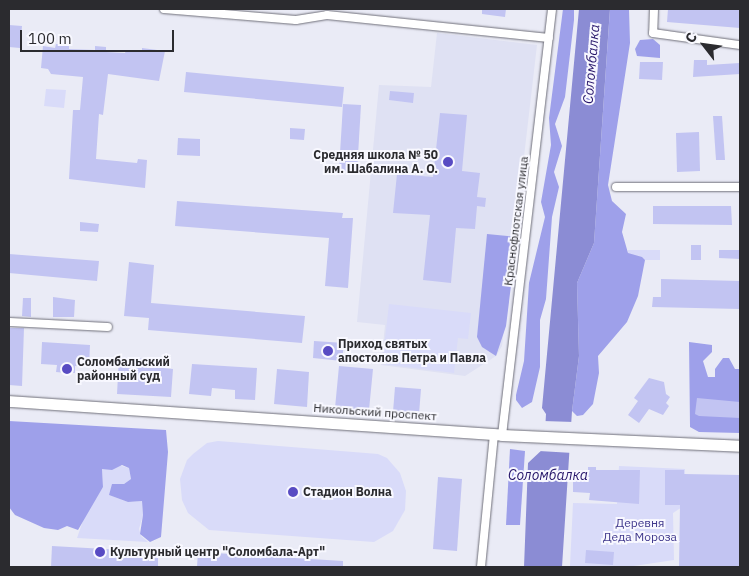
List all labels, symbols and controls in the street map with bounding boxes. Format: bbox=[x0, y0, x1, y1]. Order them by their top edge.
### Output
scale bar bbox=[22, 20, 176, 52]
north arrow bbox=[679, 20, 729, 70]
water label: Соломбалка bbox=[579, 23, 603, 105]
text: 100 m bbox=[28, 29, 72, 48]
text: С bbox=[681, 29, 701, 46]
place label: Средняя школа № 50 им. Шабалина А. О. bbox=[313, 148, 438, 176]
street label: Краснофлотская улица bbox=[501, 155, 531, 287]
marker: Средняя школа № 50 им. Шабалина А. О. bbox=[442, 156, 454, 168]
place label: Приход святых апостолов Петра и Павла bbox=[338, 337, 486, 365]
marker: Приход святых апостолов Петра и Павла bbox=[322, 345, 334, 357]
place label: Соломбальский районный суд bbox=[77, 355, 170, 383]
marker: Соломбальский районный суд bbox=[61, 363, 73, 375]
street label: Никольский проспект bbox=[313, 401, 437, 423]
water label: Соломбалка bbox=[508, 467, 588, 483]
place label: Стадион Волна bbox=[303, 485, 392, 499]
marker: Стадион Волна bbox=[287, 486, 299, 498]
park label: Деревня Деда Мороза bbox=[603, 516, 677, 544]
place label: Культурный центр "Соломбала-Арт" bbox=[110, 545, 325, 559]
marker: Культурный центр "Соломбала-Арт" bbox=[94, 546, 106, 558]

